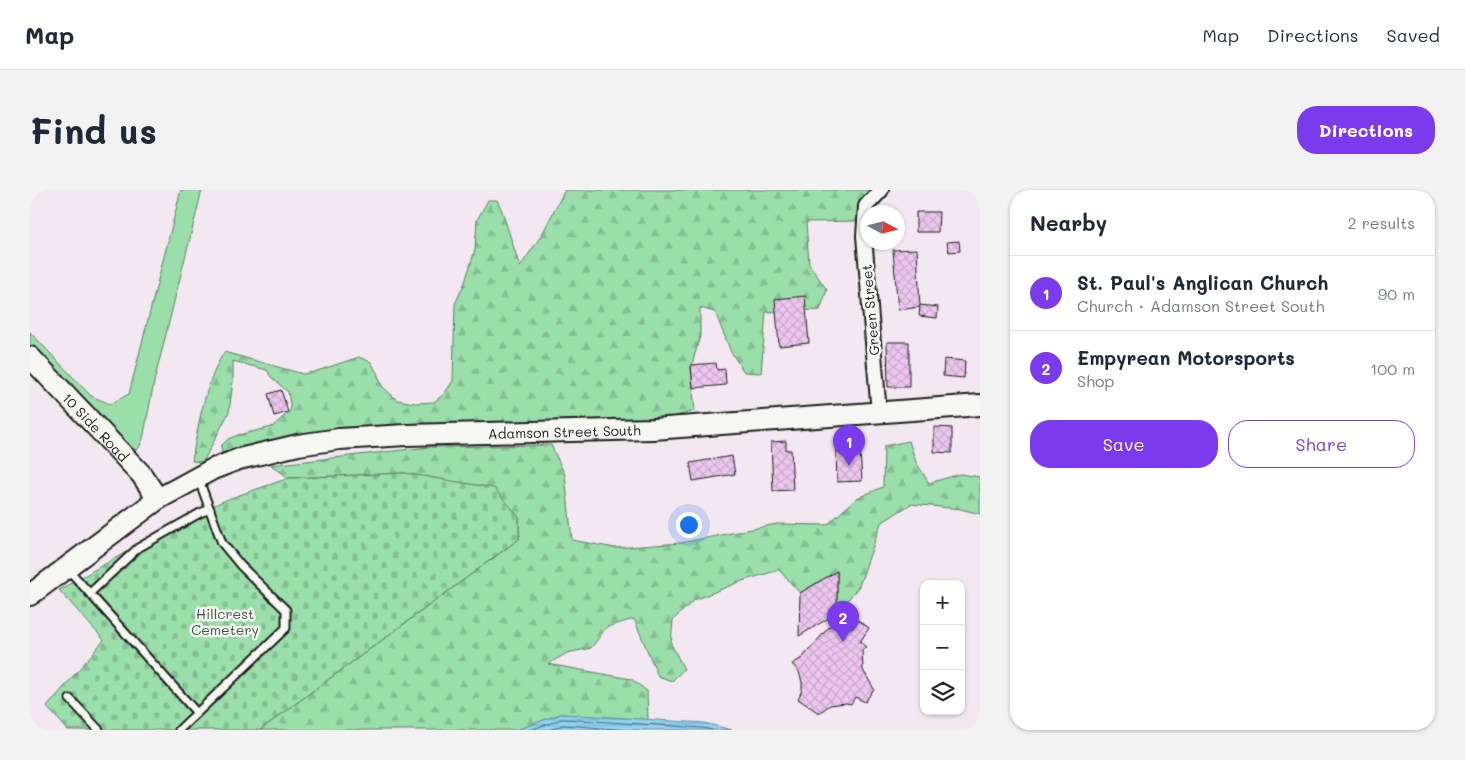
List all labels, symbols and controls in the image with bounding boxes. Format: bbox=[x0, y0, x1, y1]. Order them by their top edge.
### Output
text: Map bbox=[25, 19, 74, 50]
text: Map bbox=[1202, 23, 1239, 47]
text: Directions bbox=[1267, 23, 1359, 47]
text: Saved bbox=[1387, 23, 1440, 47]
button: Directions bbox=[1297, 106, 1435, 154]
text: Find us bbox=[30, 107, 157, 153]
north arrow bbox=[860, 205, 905, 250]
text: Nearby bbox=[1030, 209, 1107, 236]
text: 2 results bbox=[1348, 212, 1415, 233]
street label: Green Street bbox=[857, 264, 883, 356]
text: St. Paul's Anglican Church bbox=[1077, 270, 1328, 295]
text: 1 bbox=[1042, 283, 1050, 304]
text: 90 m bbox=[1378, 283, 1415, 304]
text: Church · Adamson Street South bbox=[1077, 295, 1324, 316]
text: Empyrean Motorsports bbox=[1077, 345, 1295, 370]
text: 2 bbox=[1042, 358, 1050, 379]
text: 100 m bbox=[1370, 358, 1415, 379]
text: Shop bbox=[1077, 370, 1114, 391]
street label: 10 Side Road bbox=[59, 388, 134, 465]
street label: Adamson Street South bbox=[488, 420, 641, 443]
button: Save bbox=[1030, 420, 1218, 468]
button: Share bbox=[1228, 420, 1415, 468]
pin: 1 bbox=[833, 425, 865, 466]
your location bbox=[676, 512, 702, 538]
map controls bbox=[920, 580, 965, 715]
button: + bbox=[920, 580, 965, 625]
pin: 2 bbox=[827, 601, 859, 642]
park label: Hillcrest Cemetery bbox=[191, 604, 259, 639]
button: − bbox=[920, 625, 965, 670]
button: layers bbox=[920, 670, 965, 715]

